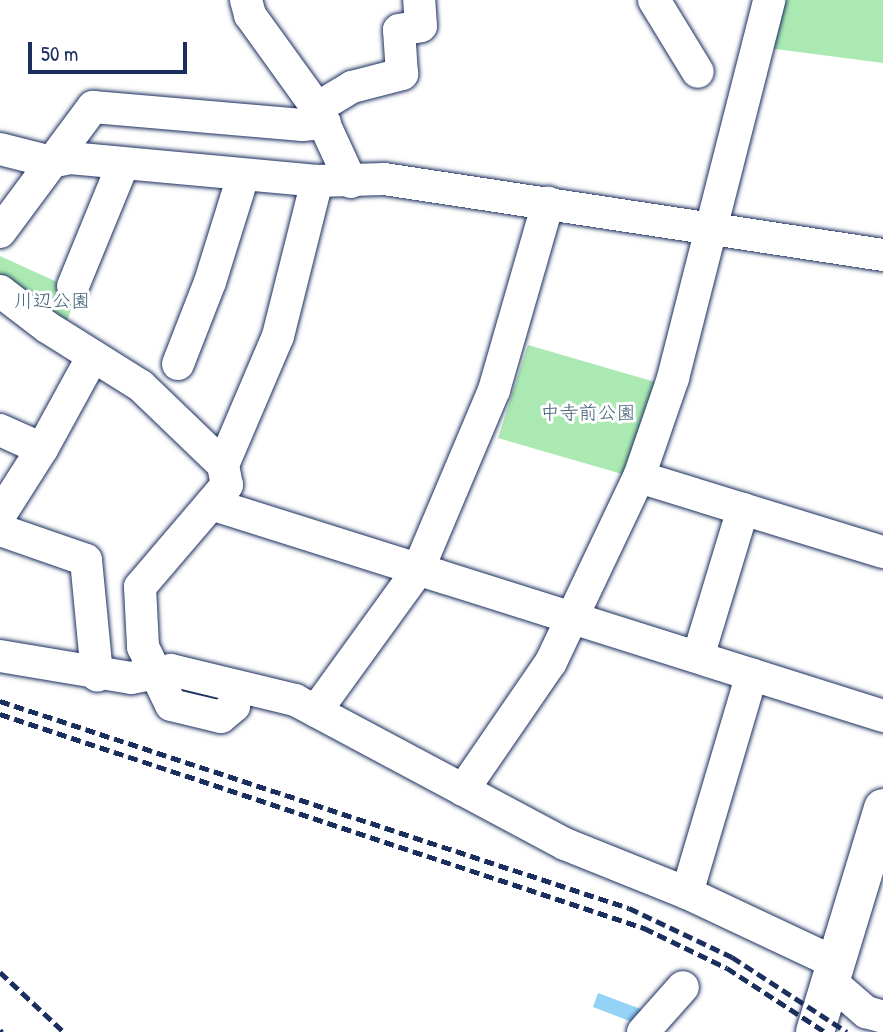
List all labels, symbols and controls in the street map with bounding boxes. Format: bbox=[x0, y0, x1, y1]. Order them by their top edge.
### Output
scale bar bbox=[32, 28, 191, 72]
text: 50 m bbox=[41, 39, 78, 68]
park label: 川辺公園 bbox=[14, 290, 90, 312]
park label: 中寺前公園 bbox=[541, 402, 635, 424]

